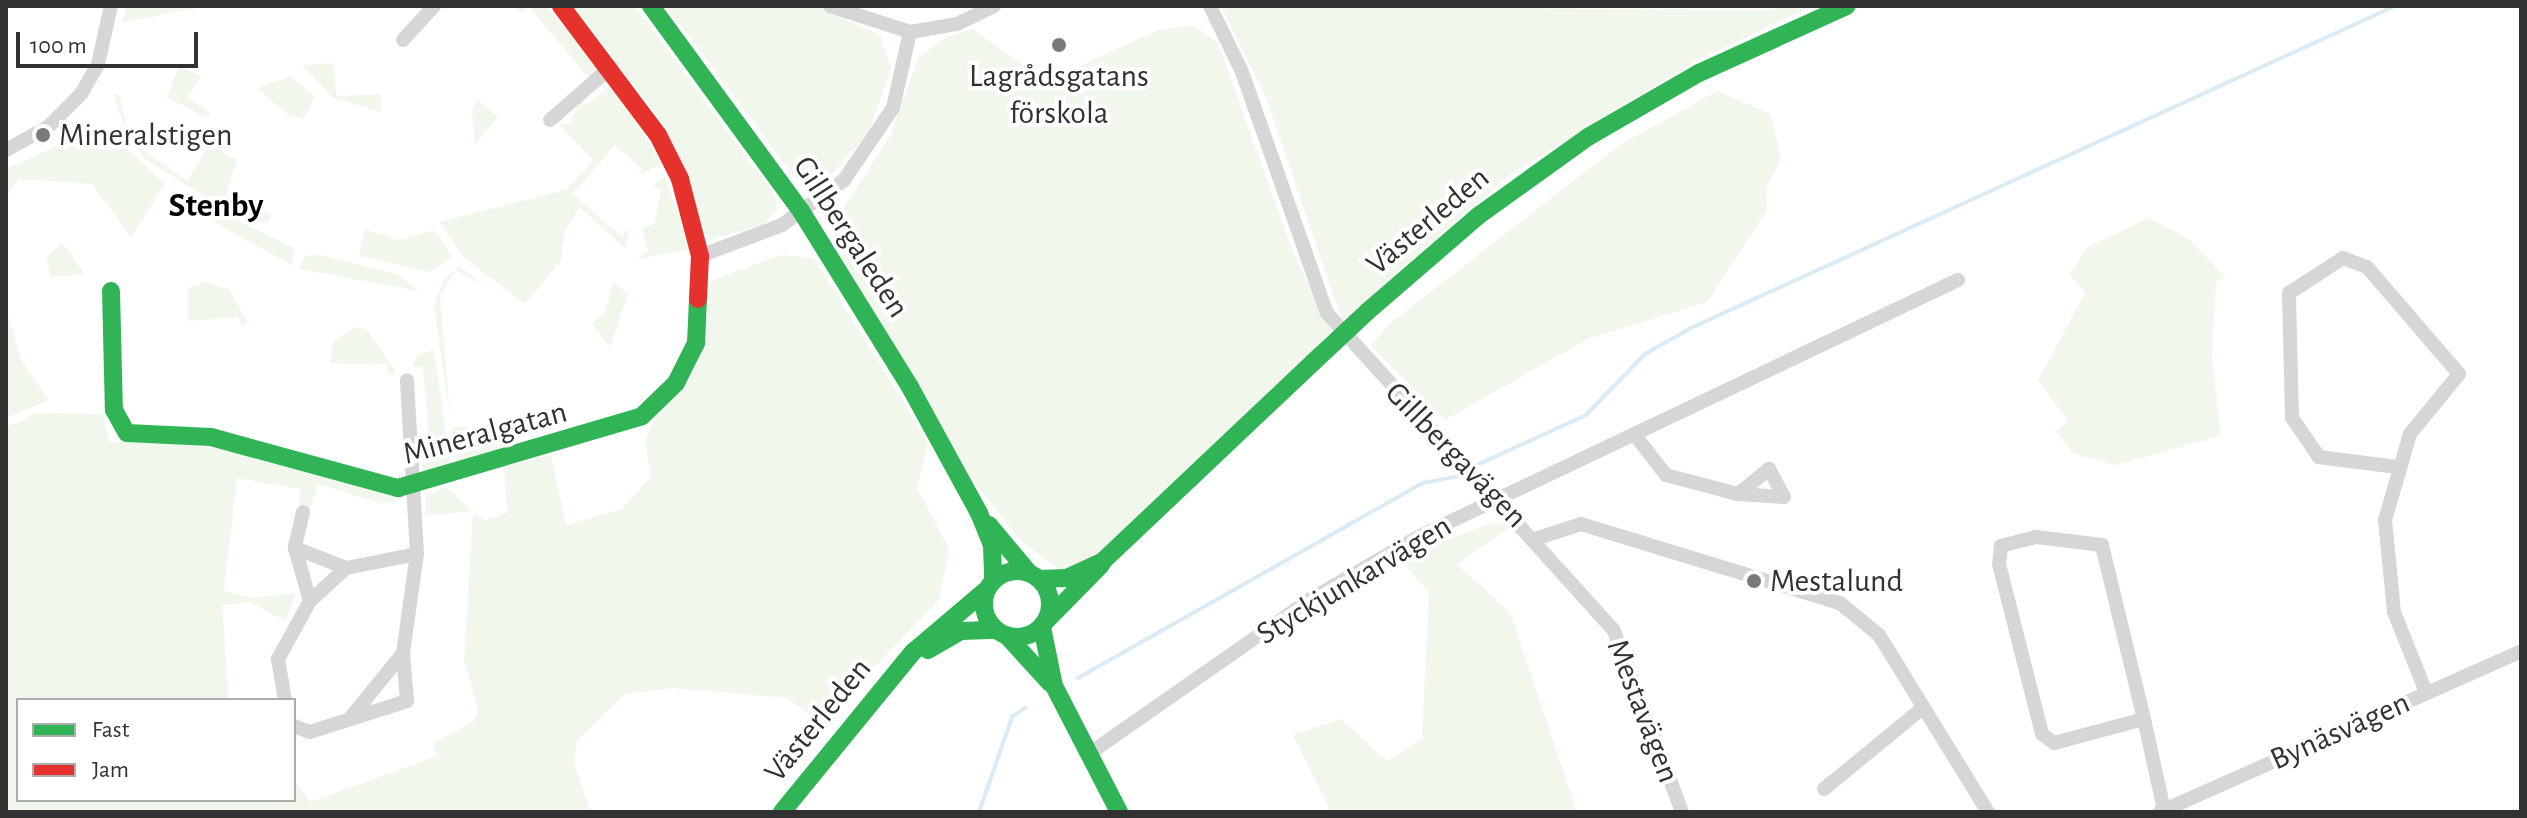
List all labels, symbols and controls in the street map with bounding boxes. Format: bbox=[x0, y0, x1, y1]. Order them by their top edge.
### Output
scale bar bbox=[20, 16, 202, 66]
text: 100 m bbox=[30, 34, 87, 58]
marker: Lagrådsgatans förskola bbox=[1050, 36, 1068, 54]
place label: Lagrådsgatans förskola bbox=[969, 58, 1149, 133]
place label: Mineralstigen bbox=[59, 116, 233, 154]
marker: Mineralstigen bbox=[34, 126, 52, 144]
street label: Gillbergaleden bbox=[785, 149, 917, 325]
street label: Västerleden bbox=[1359, 159, 1497, 283]
district label: Stenby bbox=[169, 187, 263, 227]
street label: Gillbergavägen bbox=[1377, 374, 1535, 536]
street label: Mineralgatan bbox=[399, 393, 571, 473]
street label: Styckjunkarvägen bbox=[1250, 507, 1458, 653]
place label: Mestalund bbox=[1770, 562, 1903, 600]
marker: Mestalund bbox=[1745, 572, 1763, 590]
street label: Mestavägen bbox=[1598, 634, 1688, 788]
street label: Västerleden bbox=[756, 650, 880, 790]
street label: Bynäsvägen bbox=[2264, 683, 2416, 779]
legend bbox=[16, 698, 296, 802]
text: Fast bbox=[92, 718, 129, 742]
text: Jam bbox=[92, 758, 129, 782]

